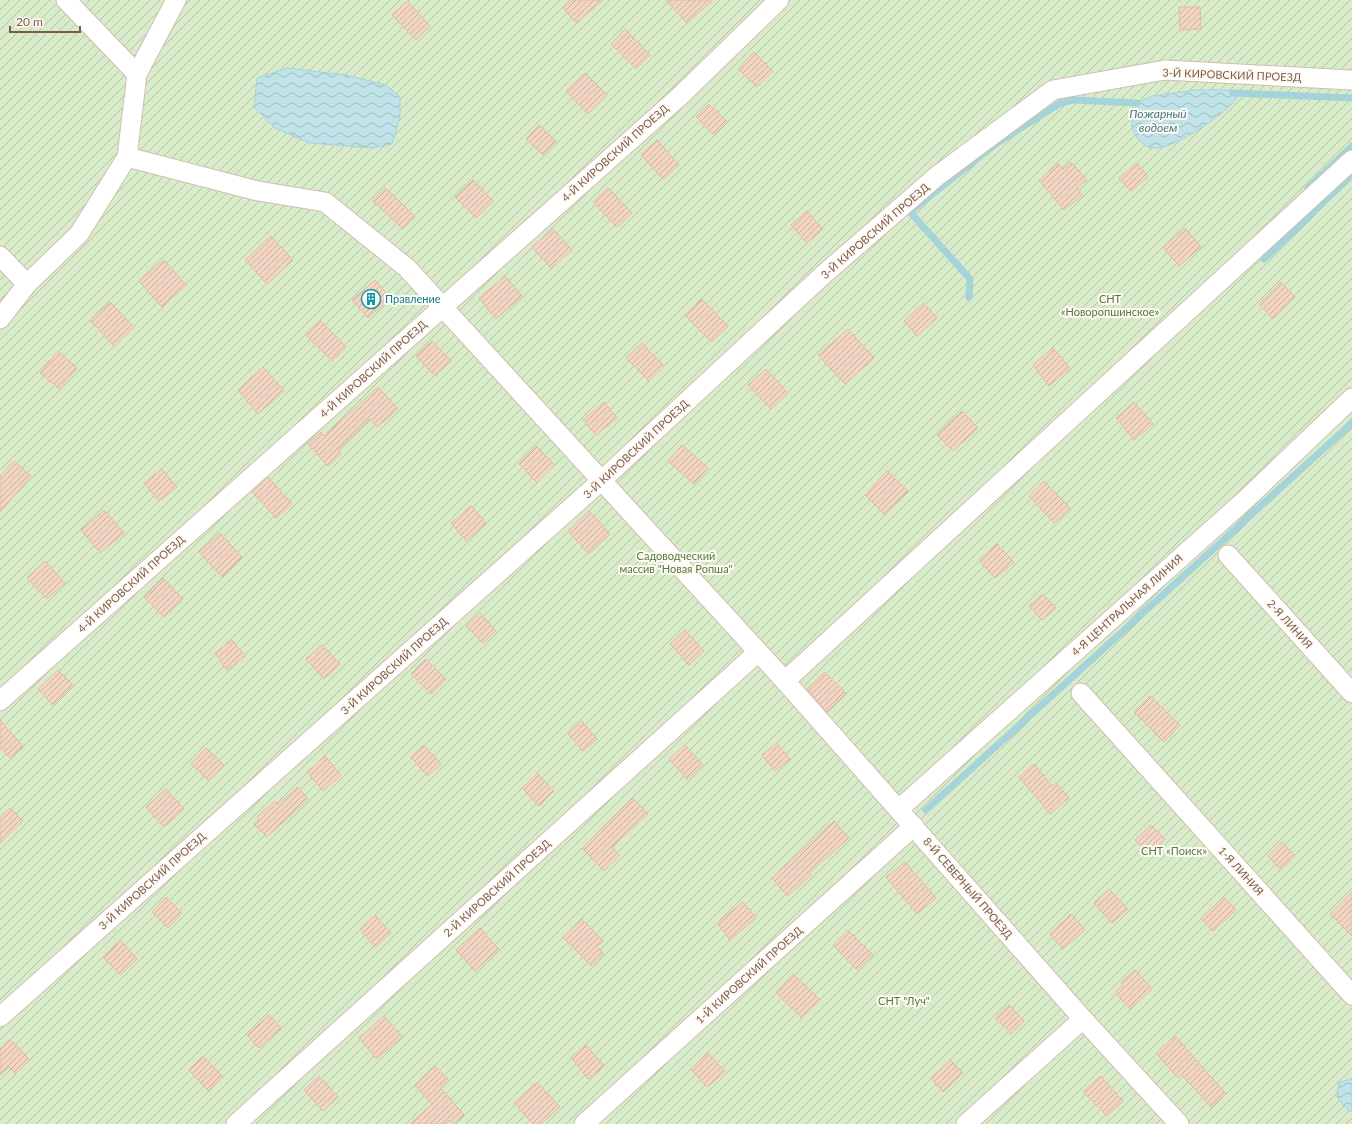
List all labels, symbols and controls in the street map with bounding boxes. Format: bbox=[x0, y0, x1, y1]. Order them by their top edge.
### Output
scale bar bbox=[10, 8, 80, 34]
text: 20 m bbox=[16, 14, 43, 29]
street label: 3-Й КИРОВСКИЙ ПРОЕЗД bbox=[1162, 66, 1302, 83]
street label: 4-Й КИРОВСКИЙ ПРОЕЗД bbox=[559, 101, 671, 204]
water label: Пожарный водоем bbox=[1129, 106, 1187, 135]
street label: 3-Й КИРОВСКИЙ ПРОЕЗД bbox=[818, 180, 932, 281]
building icon: Правление bbox=[360, 288, 382, 310]
place label: Правление bbox=[385, 292, 441, 305]
park label: СНТ «Новоропшинское» bbox=[1061, 292, 1160, 318]
street label: 4-Й КИРОВСКИЙ ПРОЕЗД bbox=[317, 317, 429, 420]
street label: 3-Й КИРОВСКИЙ ПРОЕЗД bbox=[580, 396, 691, 501]
street label: 4-Й КИРОВСКИЙ ПРОЕЗД bbox=[75, 532, 187, 635]
park label: Садоводческий массив "Новая Ропша" bbox=[619, 549, 733, 575]
street label: 4-Я ЦЕНТРАЛЬНАЯ ЛИНИЯ bbox=[1068, 551, 1185, 658]
street label: 2-Я ЛИНИЯ bbox=[1265, 597, 1316, 651]
street label: 3-Й КИРОВСКИЙ ПРОЕЗД bbox=[338, 614, 450, 717]
street label: 3-Й КИРОВСКИЙ ПРОЕЗД bbox=[96, 829, 208, 932]
street label: 8-Й СЕВЕРНЫЙ ПРОЕЗД bbox=[921, 834, 1016, 941]
street label: 2-Й КИРОВСКИЙ ПРОЕЗД bbox=[441, 836, 553, 939]
park label: СНТ «Поиск» bbox=[1141, 844, 1207, 857]
street label: 1-Я ЛИНИЯ bbox=[1216, 844, 1267, 898]
street label: 1-Й КИРОВСКИЙ ПРОЕЗД bbox=[693, 923, 805, 1026]
park label: СНТ "Луч" bbox=[878, 994, 930, 1007]

